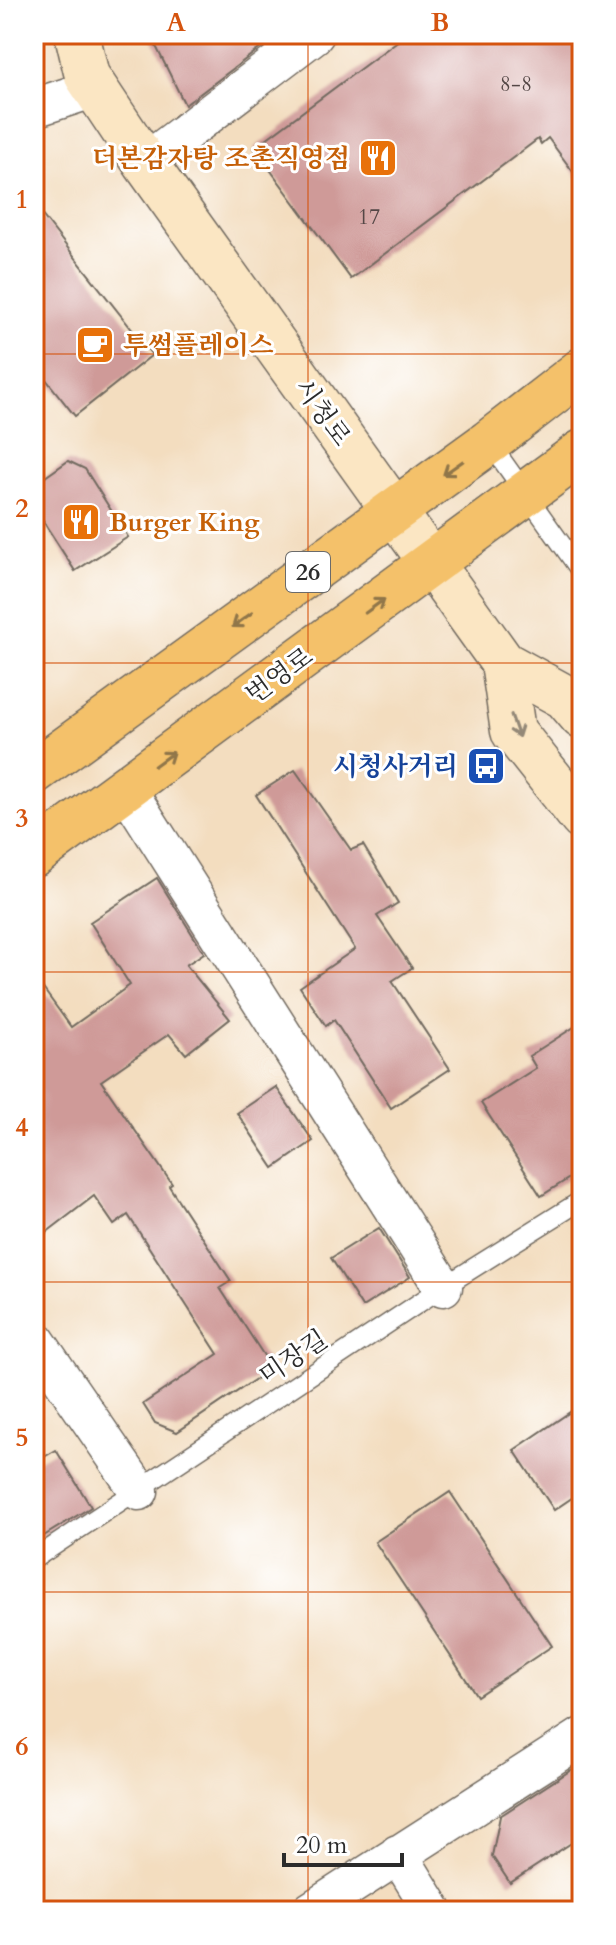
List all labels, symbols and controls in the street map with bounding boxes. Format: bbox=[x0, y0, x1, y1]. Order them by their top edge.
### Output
text: A bbox=[166, 5, 186, 40]
text: B bbox=[431, 5, 449, 40]
house number: 8-8 bbox=[500, 69, 532, 99]
restaurant icon: 더본감자탕 조촌직영점 bbox=[357, 137, 399, 179]
place label: 더본감자탕 조촌직영점 bbox=[92, 141, 350, 176]
text: 1 bbox=[15, 182, 29, 217]
house number: 17 bbox=[358, 202, 380, 232]
cafe icon: 투썸플레이스 bbox=[74, 324, 116, 366]
place label: 투썸플레이스 bbox=[123, 328, 274, 363]
street label: 시청로 bbox=[286, 372, 359, 453]
one-way arrow bbox=[442, 460, 464, 476]
text: 2 bbox=[15, 491, 29, 526]
restaurant icon: Burger King bbox=[60, 501, 102, 543]
place label: Burger King bbox=[109, 505, 260, 540]
road number: 26 bbox=[286, 552, 330, 592]
one-way arrow bbox=[363, 598, 385, 614]
one-way arrow bbox=[232, 612, 253, 629]
street label: 번영로 bbox=[239, 639, 320, 712]
one-way arrow bbox=[508, 713, 523, 738]
bus stop icon: 시청사거리 bbox=[465, 745, 507, 787]
place label: 시청사거리 bbox=[332, 749, 458, 784]
one-way arrow bbox=[153, 750, 175, 767]
text: 3 bbox=[15, 801, 29, 836]
text: 4 bbox=[15, 1110, 29, 1145]
street label: 미장길 bbox=[252, 1322, 334, 1393]
text: 5 bbox=[15, 1420, 29, 1455]
text: 6 bbox=[15, 1729, 29, 1764]
scale bar bbox=[284, 1817, 402, 1867]
text: 20 m bbox=[296, 1829, 348, 1862]

